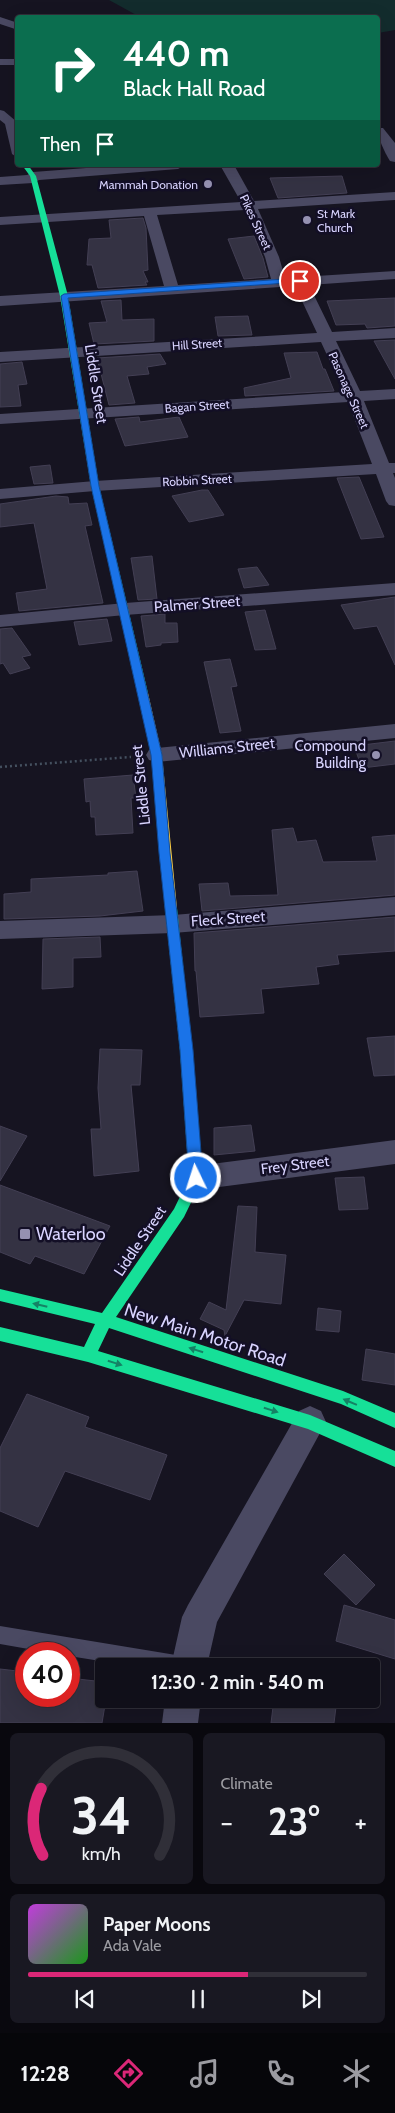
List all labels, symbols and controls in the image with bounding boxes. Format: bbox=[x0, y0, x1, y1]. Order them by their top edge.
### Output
text: 440 m bbox=[123, 32, 229, 75]
icon: right bbox=[40, 35, 105, 100]
text: Black Hall Road bbox=[123, 75, 265, 102]
icon: arrive bbox=[91, 130, 119, 158]
text: Then bbox=[40, 133, 81, 156]
place label: Mammah Donation bbox=[99, 177, 198, 192]
marker: Mammah Donation bbox=[202, 178, 214, 190]
street label: Pikes Street bbox=[237, 192, 275, 252]
place label: St Mark Church bbox=[317, 206, 356, 235]
marker: St Mark Church bbox=[301, 214, 313, 226]
pin bbox=[279, 260, 321, 302]
icon: arrive bbox=[286, 267, 314, 295]
street label: Hill Street bbox=[171, 335, 223, 353]
street label: Liddle Street bbox=[81, 343, 111, 425]
street label: Pasonage Street bbox=[325, 349, 373, 431]
street label: Bagan Street bbox=[164, 396, 230, 416]
street label: Robbin Street bbox=[162, 471, 232, 489]
street label: Palmer Street bbox=[153, 592, 241, 616]
street label: Williams Street bbox=[178, 734, 276, 762]
place label: Compound Building bbox=[294, 737, 367, 772]
street label: Liddle Street bbox=[128, 744, 154, 826]
marker: Compound Building bbox=[370, 749, 382, 761]
street label: Fleck Street bbox=[190, 907, 266, 931]
position arrow bbox=[169, 1151, 221, 1203]
street label: Frey Street bbox=[260, 1152, 330, 1178]
street label: Liddle Street bbox=[110, 1203, 170, 1279]
place label: Waterloo bbox=[36, 1223, 106, 1245]
marker: Waterloo bbox=[18, 1227, 32, 1241]
street label: New Main Motor Road bbox=[121, 1298, 289, 1372]
one-way arrow bbox=[33, 1301, 48, 1309]
one-way arrow bbox=[188, 1346, 203, 1354]
one-way arrow bbox=[108, 1360, 123, 1368]
one-way arrow bbox=[343, 1397, 357, 1405]
one-way arrow bbox=[263, 1407, 278, 1415]
speed limit sign: 40 bbox=[15, 1642, 80, 1707]
text: 12:30 · 2 min · 540 m bbox=[151, 1671, 324, 1694]
text: Climate bbox=[221, 1774, 273, 1793]
text: 34 bbox=[71, 1784, 131, 1847]
text: 23° bbox=[268, 1798, 320, 1845]
text: − bbox=[221, 1805, 233, 1839]
text: + bbox=[355, 1805, 367, 1839]
text: km/h bbox=[82, 1843, 121, 1864]
text: Paper Moons bbox=[103, 1913, 211, 1936]
text: Ada Vale bbox=[103, 1936, 162, 1955]
icon: previous bbox=[71, 1985, 99, 2013]
icon: pause bbox=[184, 1985, 212, 2013]
icon: next bbox=[297, 1985, 325, 2013]
icon: directions bbox=[111, 2056, 146, 2091]
icon: music bbox=[187, 2056, 222, 2091]
icon: phone bbox=[263, 2056, 298, 2091]
icon: climate bbox=[339, 2056, 374, 2091]
text: 12:28 bbox=[21, 2060, 70, 2087]

